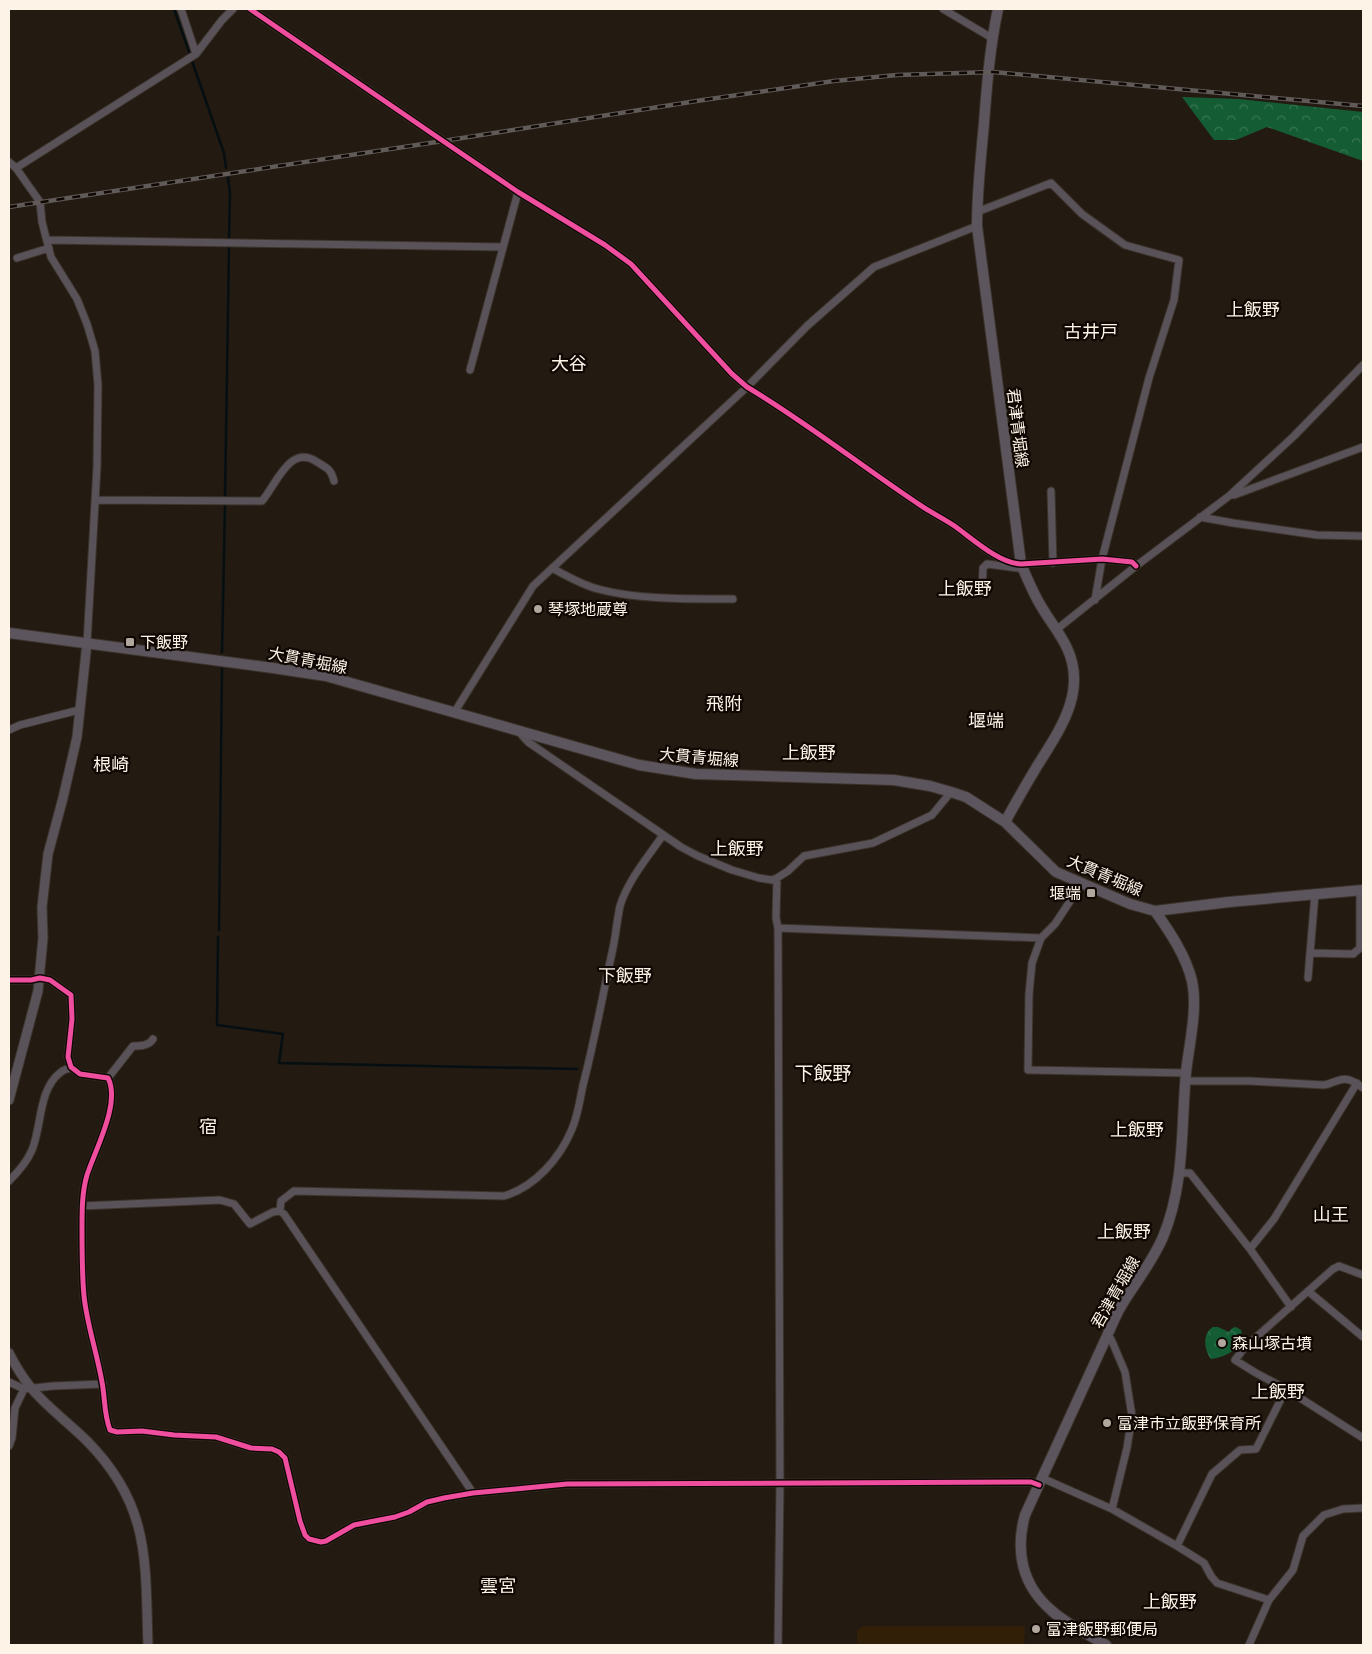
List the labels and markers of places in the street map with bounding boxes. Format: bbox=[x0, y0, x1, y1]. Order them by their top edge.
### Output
place label: 琴塚地蔵尊 bbox=[548, 600, 628, 619]
marker: 琴塚地蔵尊 bbox=[532, 603, 544, 615]
place label: 下飯野 bbox=[140, 633, 188, 652]
marker: 下飯野 bbox=[124, 636, 136, 648]
place label: 堰端 bbox=[1049, 884, 1081, 903]
marker: 堰端 bbox=[1085, 887, 1097, 899]
place label: 森山塚古墳 bbox=[1232, 1334, 1312, 1353]
marker: 森山塚古墳 bbox=[1216, 1337, 1228, 1349]
place label: 富津市立飯野保育所 bbox=[1117, 1414, 1261, 1433]
marker: 富津市立飯野保育所 bbox=[1101, 1417, 1113, 1429]
place label: 富津飯野郵便局 bbox=[1046, 1620, 1158, 1639]
marker: 富津飯野郵便局 bbox=[1030, 1623, 1042, 1635]

